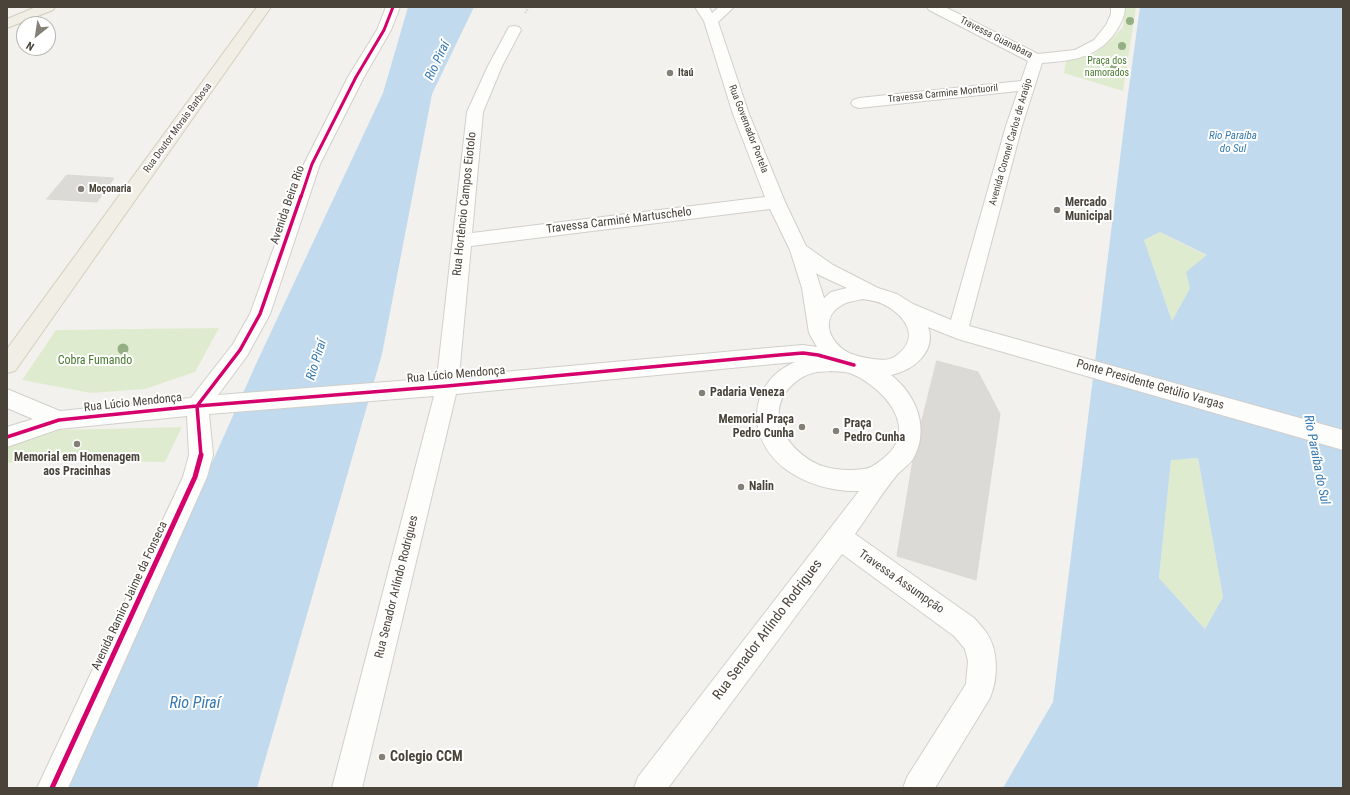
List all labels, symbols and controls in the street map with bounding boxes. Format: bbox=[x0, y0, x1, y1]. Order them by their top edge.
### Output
street label: Travessa Guanabara bbox=[958, 14, 1034, 62]
north arrow bbox=[16, 16, 56, 56]
text: N bbox=[24, 39, 36, 53]
water label: Rio Piraí bbox=[422, 39, 454, 83]
park label: Praça dos namorados bbox=[1085, 55, 1129, 78]
place label: Itaú bbox=[678, 67, 693, 79]
marker: Itaú bbox=[665, 68, 675, 78]
street label: Avenida Coronel Carlos de Araújo bbox=[987, 77, 1035, 207]
street label: Rua Doutor Morais Barbosa bbox=[141, 81, 215, 175]
street label: Travessa Carmine Montuoril bbox=[887, 82, 999, 106]
street label: Rua Governador Portela bbox=[726, 83, 770, 175]
water label: Rio Paraíba do Sul bbox=[1209, 129, 1257, 155]
street label: Rua Hortêncio Campos Eiotolo bbox=[450, 131, 480, 277]
street label: Avenida Beira Rio bbox=[268, 164, 308, 246]
place label: Moçonaria bbox=[89, 183, 131, 195]
marker: Moçonaria bbox=[76, 184, 86, 194]
place label: Mercado Municipal bbox=[1065, 196, 1112, 224]
street label: Travessa Carminé Martuschelo bbox=[545, 205, 693, 237]
marker: Mercado Municipal bbox=[1052, 205, 1062, 215]
water label: Rio Piraí bbox=[303, 338, 331, 382]
park label: Cobra Fumando bbox=[58, 354, 132, 368]
street label: Ponte Presidente Getúlio Vargas bbox=[1075, 357, 1225, 413]
street label: Rua Lúcio Mendonça bbox=[406, 364, 506, 386]
place label: Padaria Veneza bbox=[710, 386, 785, 400]
marker: Padaria Veneza bbox=[697, 388, 707, 398]
street label: Rua Lúcio Mendonça bbox=[83, 391, 183, 415]
place label: Memorial Praça Pedro Cunha bbox=[718, 413, 794, 441]
water label: Rio Paraíba do Sul bbox=[1300, 414, 1332, 506]
place label: Praça Pedro Cunha bbox=[844, 417, 905, 445]
marker: Memorial Praça Pedro Cunha bbox=[797, 422, 807, 432]
marker: Praça Pedro Cunha bbox=[831, 426, 841, 436]
marker: Memorial em Homenagem aos Pracinhas bbox=[72, 439, 82, 449]
place label: Memorial em Homenagem aos Pracinhas bbox=[14, 451, 140, 479]
place label: Nalin bbox=[749, 480, 774, 494]
marker: Nalin bbox=[736, 482, 746, 492]
street label: Rua Senador Arlíndo Rodrigues bbox=[372, 514, 422, 660]
street label: Avenida Ramiro Jaime da Fonseca bbox=[89, 519, 171, 673]
street label: Travessa Assumpção bbox=[856, 547, 946, 617]
street label: Rua Senador Arlíndo Rodrigues bbox=[710, 557, 826, 703]
water label: Rio Piraí bbox=[170, 694, 220, 714]
place label: Colegio CCM bbox=[390, 749, 463, 765]
marker: Colegio CCM bbox=[377, 752, 387, 762]

